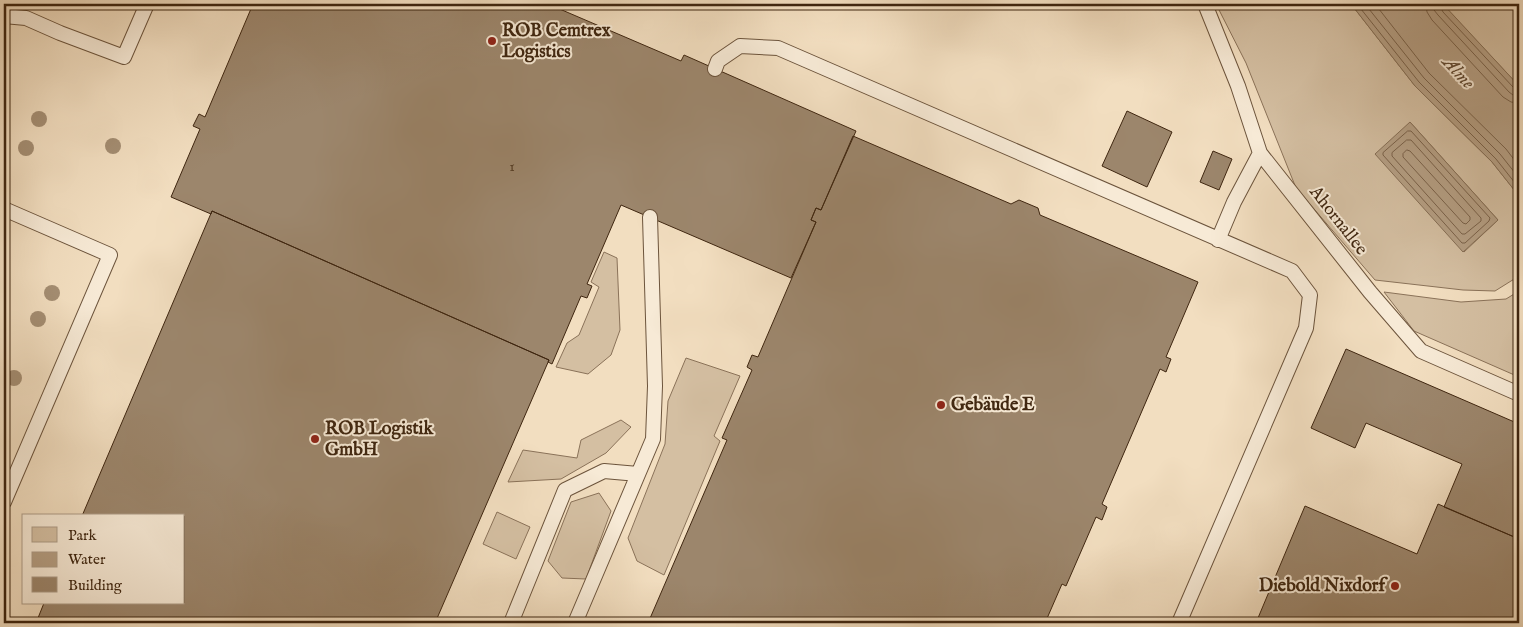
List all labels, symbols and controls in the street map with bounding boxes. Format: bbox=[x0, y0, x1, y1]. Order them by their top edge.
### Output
place label: ROB Cemtrex Logistics bbox=[502, 20, 611, 64]
marker: ROB Cemtrex Logistics bbox=[486, 35, 498, 47]
water label: Alme bbox=[1435, 50, 1480, 95]
house number: 1 bbox=[509, 157, 515, 176]
street label: Ahornallee bbox=[1303, 181, 1372, 260]
place label: Gebäude E bbox=[951, 394, 1035, 417]
marker: Gebäude E bbox=[935, 399, 947, 411]
place label: ROB Logistik GmbH bbox=[325, 418, 434, 462]
marker: ROB Logistik GmbH bbox=[309, 433, 321, 445]
legend bbox=[22, 514, 185, 604]
text: Park bbox=[68, 526, 98, 545]
text: Water bbox=[68, 550, 106, 569]
place label: Diebold Nixdorf bbox=[1259, 575, 1388, 598]
text: Building bbox=[68, 576, 123, 595]
marker: Diebold Nixdorf bbox=[1389, 580, 1401, 592]

